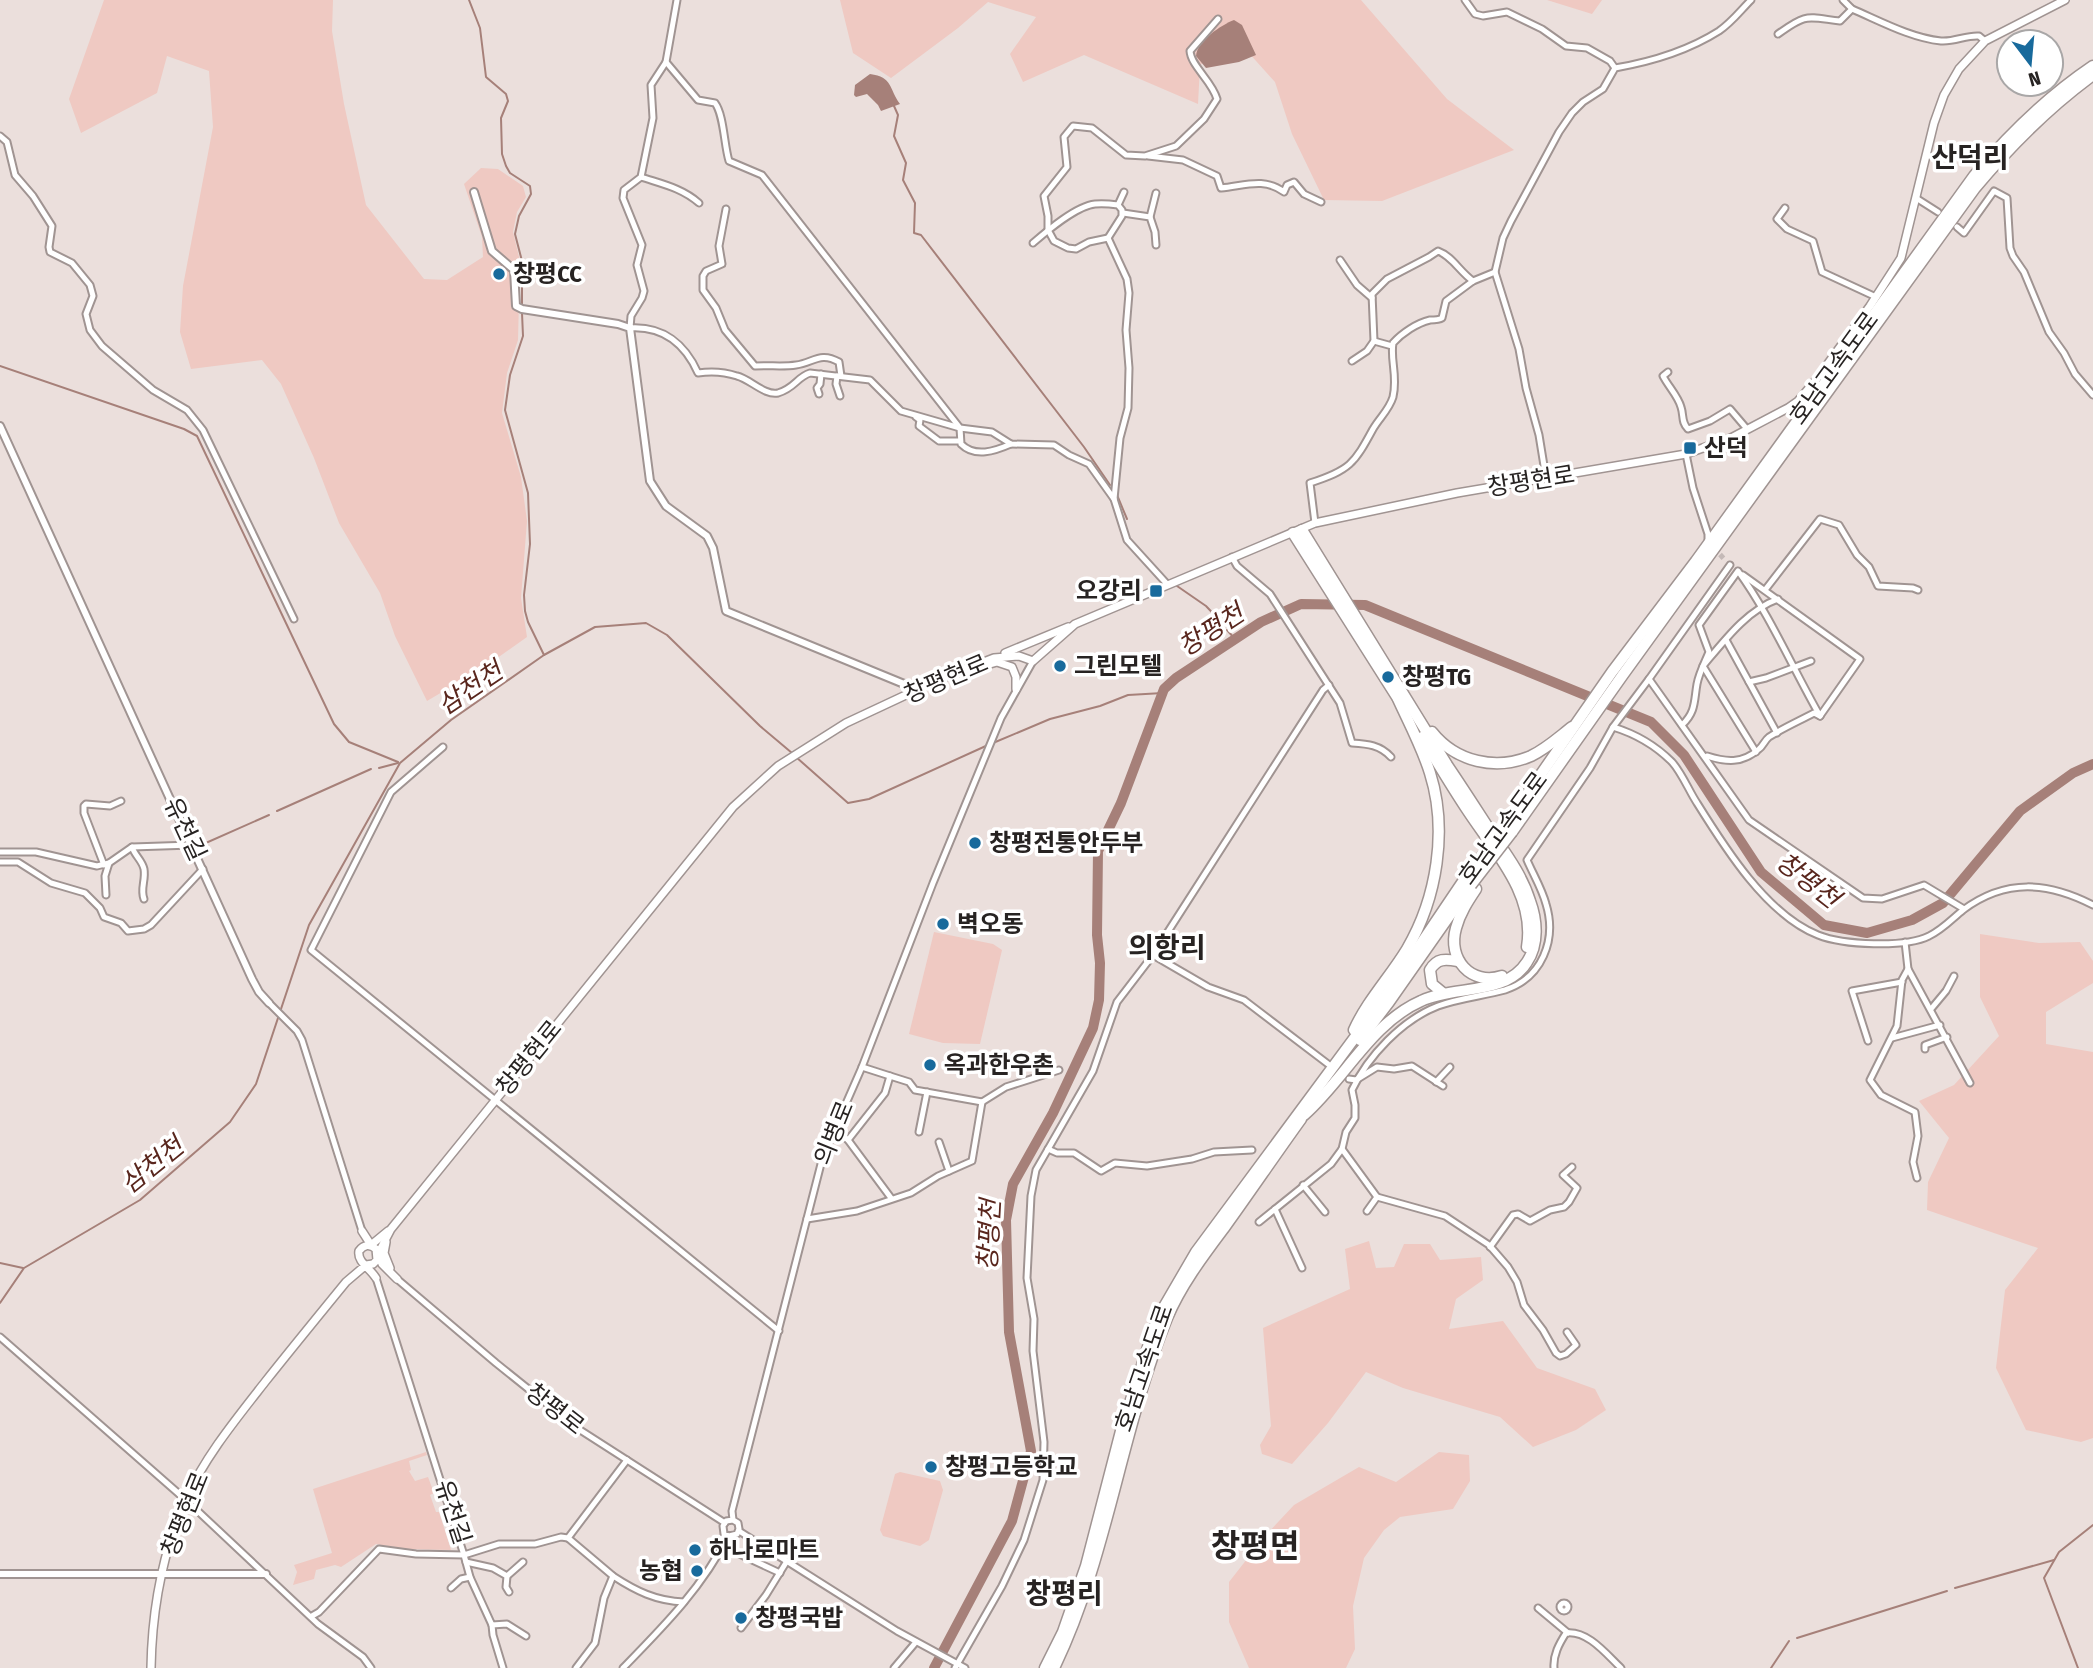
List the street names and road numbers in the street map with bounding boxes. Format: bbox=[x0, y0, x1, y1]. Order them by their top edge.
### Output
street label: 호남고속도로 bbox=[1784, 306, 1884, 430]
street label: 창평현로 bbox=[1485, 460, 1577, 502]
street label: 창평현로 bbox=[900, 649, 992, 709]
street label: 호남고속도로 bbox=[1453, 766, 1553, 890]
street label: 유천길 bbox=[158, 793, 212, 865]
street label: 창평현로 bbox=[490, 1015, 568, 1101]
street label: 의병로 bbox=[809, 1097, 859, 1169]
street label: 호남고속도로 bbox=[1109, 1301, 1179, 1435]
street label: 창평로 bbox=[520, 1378, 590, 1440]
street label: 창평현로 bbox=[155, 1468, 215, 1560]
street label: 유천길 bbox=[429, 1476, 477, 1548]

